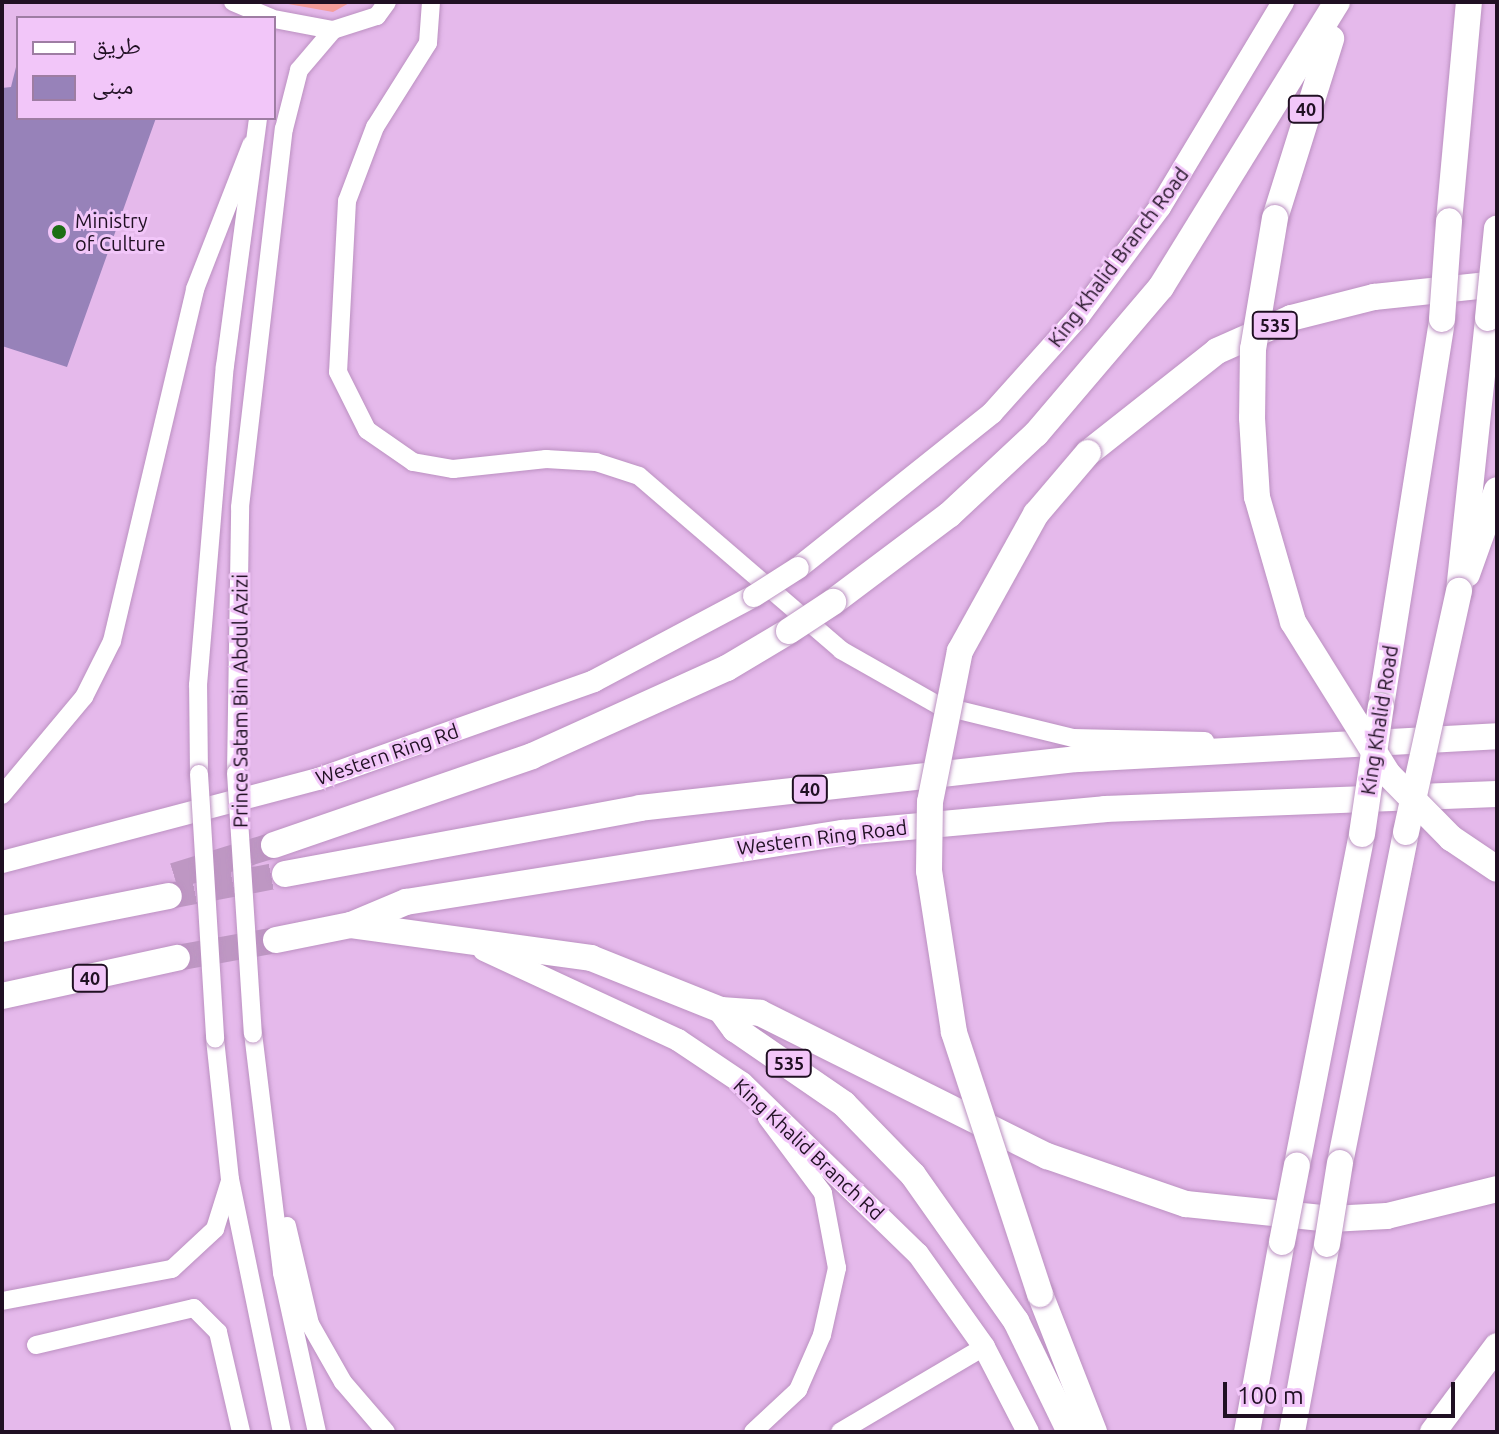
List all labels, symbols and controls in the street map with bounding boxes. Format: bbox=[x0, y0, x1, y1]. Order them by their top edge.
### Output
legend bbox=[16, 16, 276, 120]
text: طريق bbox=[92, 32, 141, 59]
text: مبنى bbox=[92, 72, 133, 99]
road number: 40 bbox=[1286, 95, 1326, 123]
street label: King Khalid Branch Road bbox=[1043, 163, 1193, 351]
place label: Ministry of Culture bbox=[75, 208, 166, 255]
marker: Ministry of Culture bbox=[50, 223, 68, 241]
road number: 535 bbox=[1251, 311, 1299, 339]
street label: Prince Satam Bin Abdul Azizi bbox=[228, 574, 252, 828]
street label: King Khalid Road bbox=[1355, 643, 1403, 797]
street label: Western Ring Rd bbox=[313, 718, 461, 790]
road number: 40 bbox=[790, 775, 830, 803]
street label: Western Ring Road bbox=[736, 815, 908, 859]
road number: 40 bbox=[70, 964, 110, 992]
road number: 535 bbox=[765, 1049, 813, 1077]
street label: King Khalid Branch Rd bbox=[729, 1073, 889, 1225]
scale bar bbox=[1227, 1366, 1459, 1416]
text: 100 m bbox=[1237, 1382, 1304, 1409]

